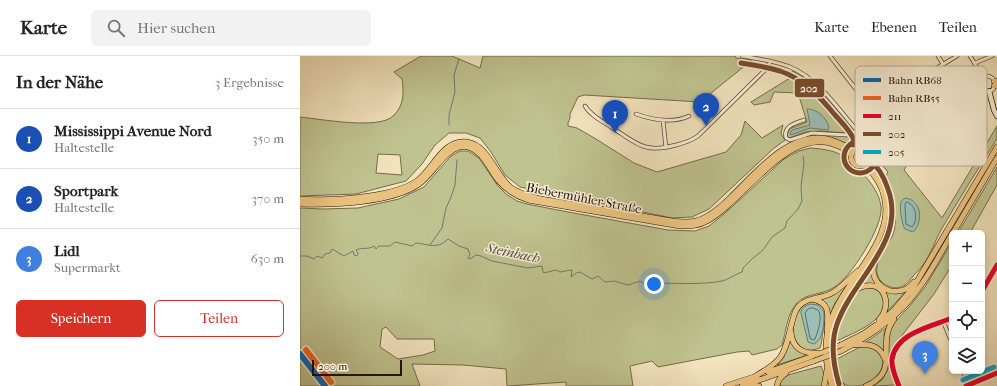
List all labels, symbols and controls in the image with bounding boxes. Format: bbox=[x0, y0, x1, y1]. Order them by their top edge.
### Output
search box bbox=[91, 10, 371, 46]
text: Karte bbox=[20, 17, 67, 39]
icon: search bbox=[105, 17, 127, 39]
text: Hier suchen bbox=[137, 19, 215, 37]
text: Karte bbox=[814, 19, 849, 36]
text: Ebenen bbox=[871, 19, 917, 36]
text: Teilen bbox=[939, 19, 977, 36]
legend bbox=[855, 66, 987, 166]
text: In der Nähe bbox=[16, 72, 103, 92]
text: Bahn RB68 bbox=[888, 74, 942, 87]
text: 3 Ergebnisse bbox=[215, 75, 284, 90]
line badge: 202 bbox=[794, 78, 825, 98]
text: 202 bbox=[800, 82, 818, 95]
text: Bahn RB55 bbox=[888, 92, 940, 105]
pin: 2 bbox=[693, 93, 719, 126]
pin: 1 bbox=[602, 100, 628, 133]
text: 211 bbox=[888, 110, 902, 123]
text: Mississippi Avenue Nord bbox=[54, 122, 212, 140]
text: 202 bbox=[888, 128, 906, 141]
text: 1 bbox=[27, 131, 31, 146]
text: 350 m bbox=[252, 131, 284, 146]
text: Haltestelle bbox=[54, 140, 114, 155]
text: 205 bbox=[888, 146, 905, 159]
street label: Biebermühler Straße bbox=[525, 179, 644, 217]
text: Sportpark bbox=[54, 182, 118, 200]
text: 2 bbox=[26, 191, 32, 206]
text: 370 m bbox=[252, 191, 284, 206]
text: Haltestelle bbox=[54, 200, 114, 215]
map controls bbox=[949, 230, 985, 374]
button: + bbox=[949, 230, 985, 266]
water label: Steinbach bbox=[483, 239, 542, 267]
text: Lidl bbox=[54, 242, 80, 260]
text: 3 bbox=[26, 251, 32, 266]
text: 630 m bbox=[251, 251, 284, 266]
text: Supermarkt bbox=[54, 260, 121, 275]
button: − bbox=[949, 266, 985, 302]
your location bbox=[644, 274, 664, 294]
button: Speichern bbox=[16, 300, 146, 337]
button: Teilen bbox=[154, 300, 284, 337]
button: locate bbox=[949, 302, 985, 338]
button: layers bbox=[949, 338, 985, 374]
pin: 3 bbox=[912, 341, 938, 374]
scale bar bbox=[312, 358, 402, 377]
text: 200 m bbox=[318, 360, 347, 373]

